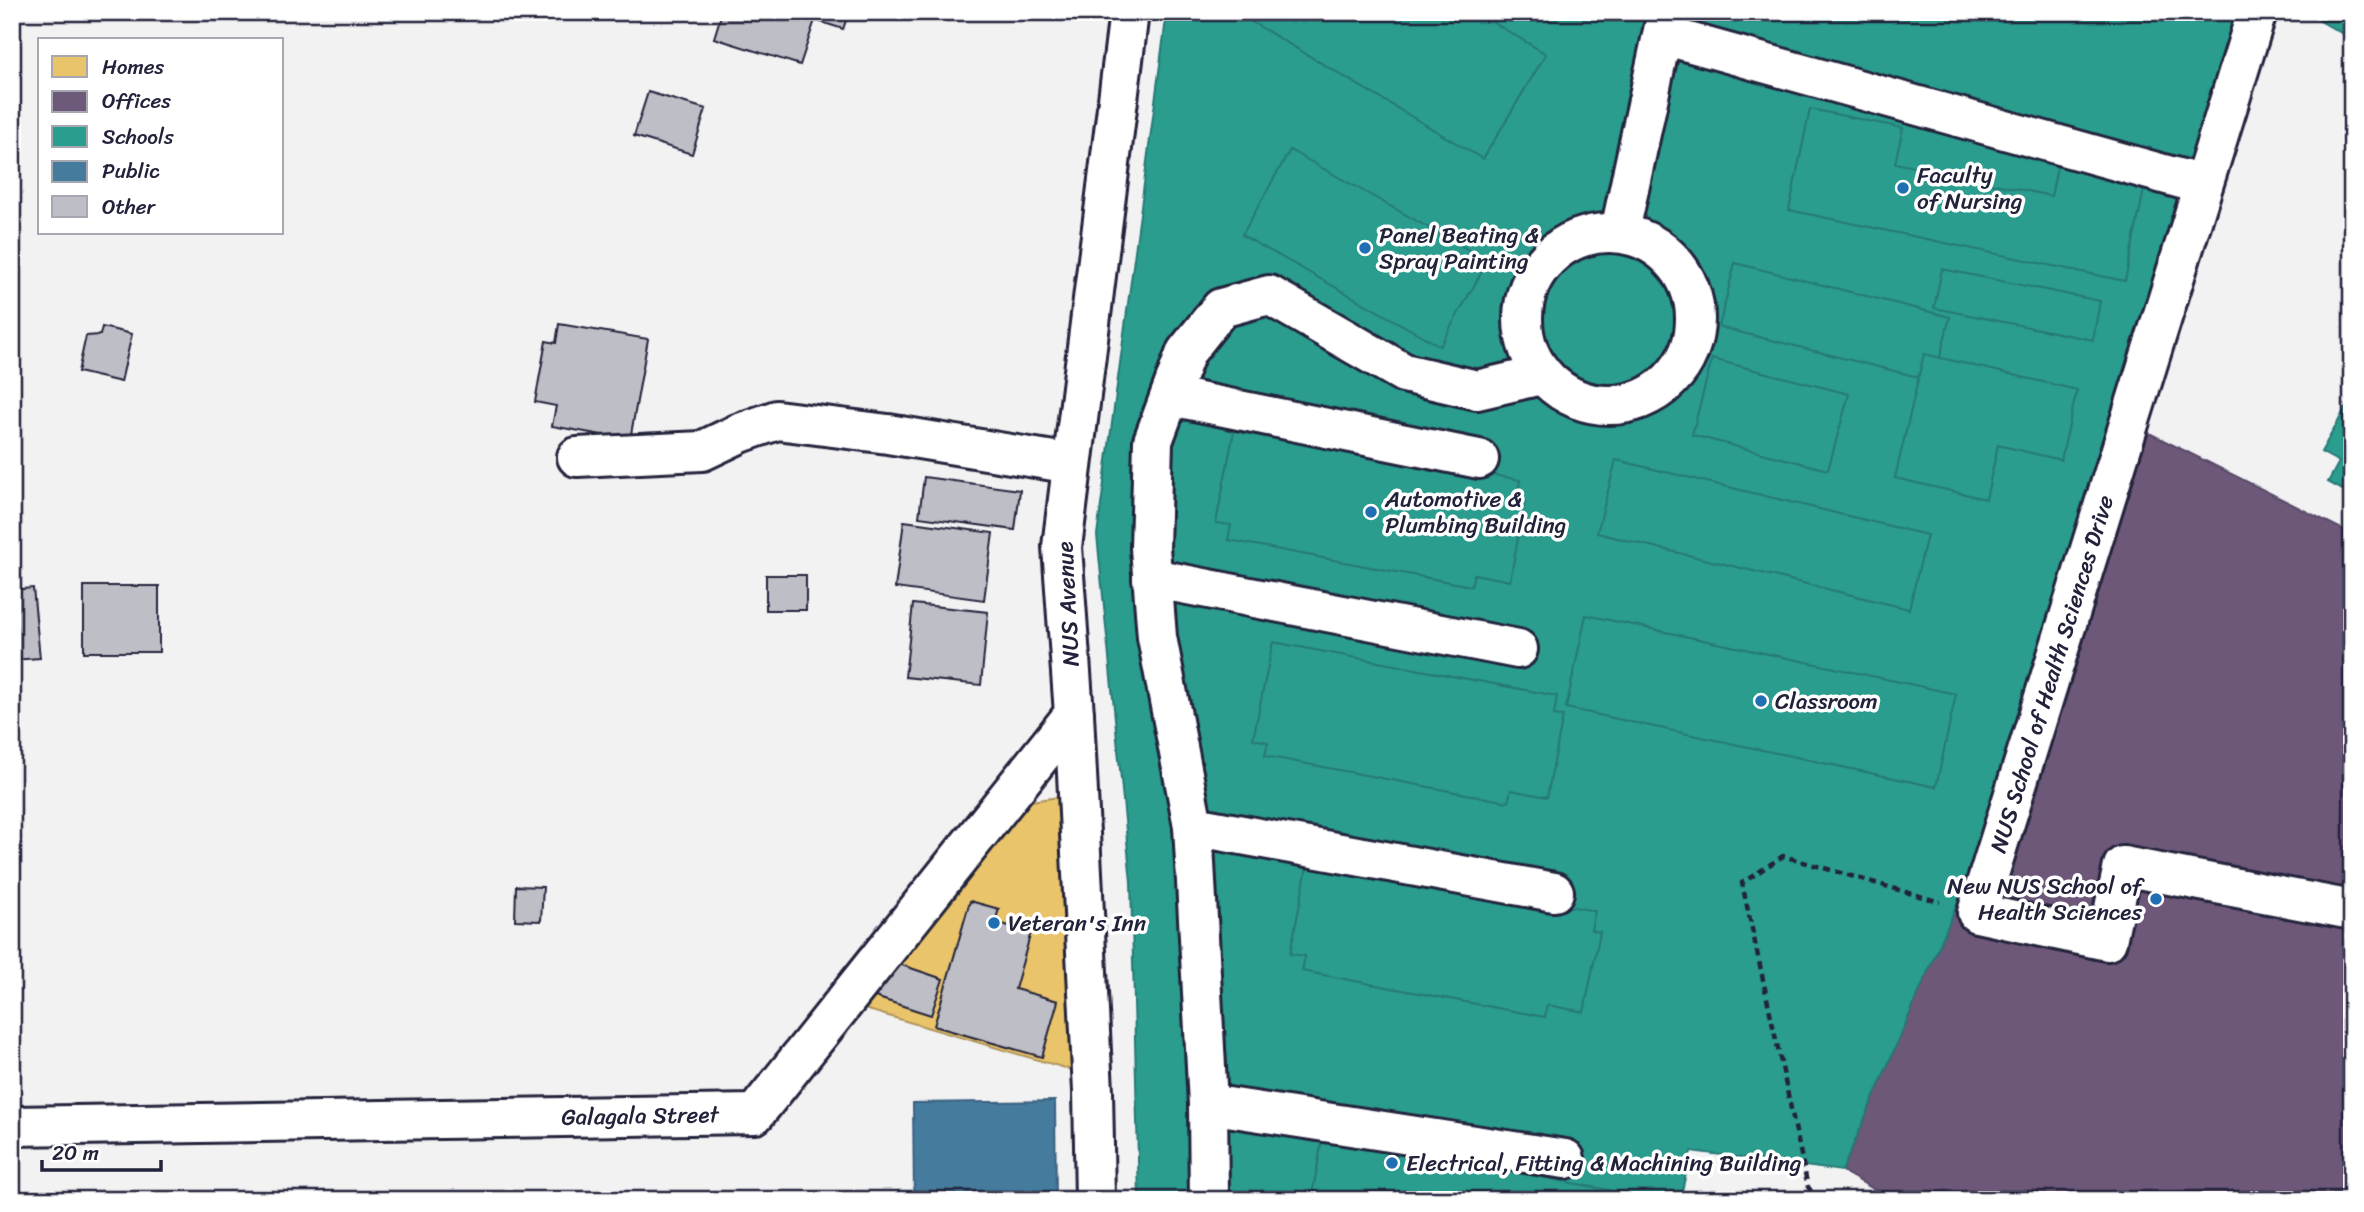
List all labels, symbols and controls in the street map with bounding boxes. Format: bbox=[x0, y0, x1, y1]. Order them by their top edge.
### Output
legend bbox=[38, 38, 284, 234]
text: Homes bbox=[102, 48, 164, 86]
text: Offices bbox=[102, 82, 171, 120]
text: Schools bbox=[102, 118, 174, 156]
text: Public bbox=[102, 152, 160, 190]
place label: Faculty of Nursing bbox=[1917, 155, 2023, 222]
marker: Faculty of Nursing bbox=[1895, 180, 1911, 196]
text: Other bbox=[102, 188, 157, 226]
place label: Panel Beating & Spray Painting bbox=[1379, 215, 1539, 282]
marker: Panel Beating & Spray Painting bbox=[1357, 240, 1373, 256]
place label: Automotive & Plumbing Building bbox=[1384, 479, 1566, 546]
street label: NUS School of Health Sciences Drive bbox=[1978, 490, 2126, 858]
marker: Automotive & Plumbing Building bbox=[1363, 504, 1379, 520]
street label: NUS Avenue bbox=[1044, 541, 1092, 667]
place label: Classroom bbox=[1775, 681, 1878, 722]
marker: Classroom bbox=[1753, 693, 1769, 709]
place label: New NUS School of Health Sciences bbox=[1947, 866, 2145, 933]
marker: New NUS School of Health Sciences bbox=[2148, 891, 2164, 907]
place label: Veteran's Inn bbox=[1008, 903, 1147, 944]
marker: Veteran's Inn bbox=[986, 915, 1002, 931]
street label: Galagala Street bbox=[561, 1094, 721, 1138]
scale bar bbox=[42, 1128, 161, 1172]
text: 20 m bbox=[52, 1134, 99, 1172]
place label: Electrical, Fitting & Machining Building bbox=[1406, 1143, 1802, 1184]
marker: Electrical, Fitting & Machining Building bbox=[1384, 1155, 1400, 1171]

